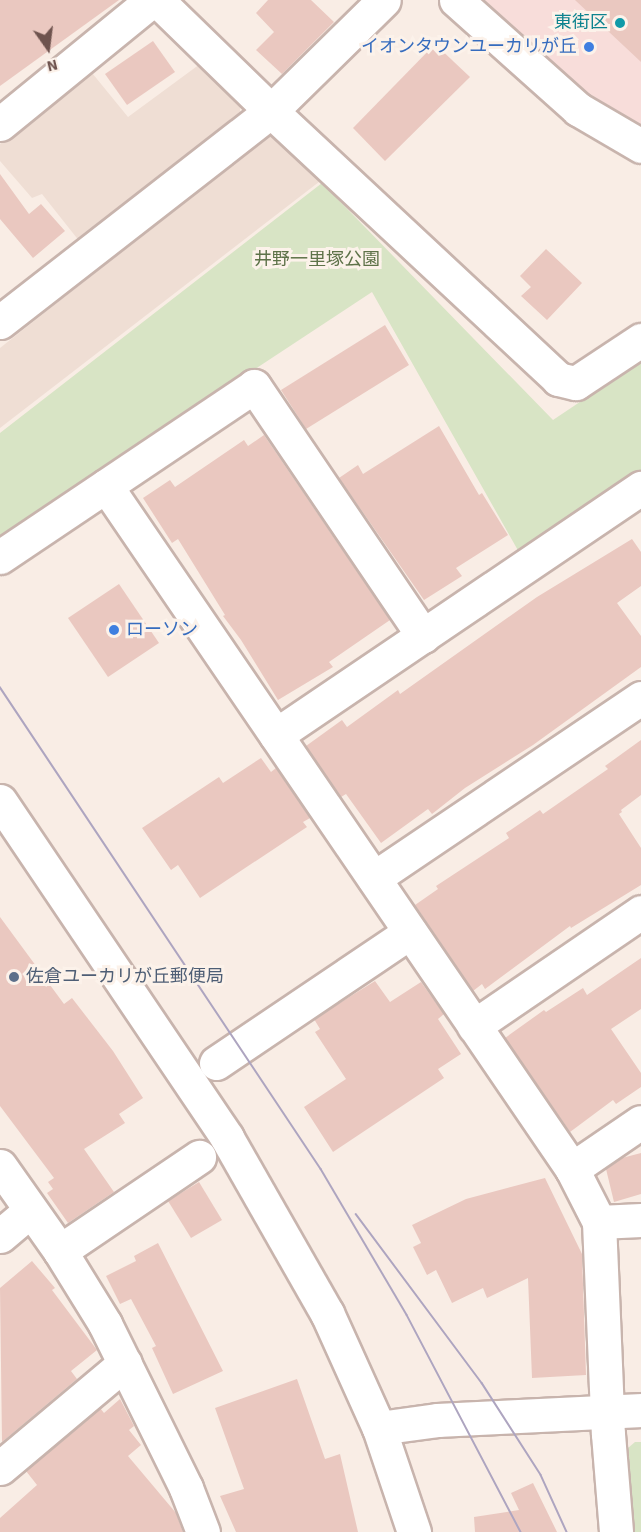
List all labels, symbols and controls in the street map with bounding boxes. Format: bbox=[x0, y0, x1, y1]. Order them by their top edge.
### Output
place label: 東街区 bbox=[554, 12, 608, 34]
marker: 東街区 bbox=[613, 16, 627, 30]
north arrow bbox=[18, 18, 78, 78]
place label: イオンタウンユーカリが丘 bbox=[361, 36, 577, 58]
marker: イオンタウンユーカリが丘 bbox=[582, 40, 596, 54]
text: N bbox=[45, 54, 60, 77]
park label: 井野一里塚公園 bbox=[254, 249, 380, 271]
place label: ローソン bbox=[126, 619, 198, 641]
marker: ローソン bbox=[107, 623, 121, 637]
place label: 佐倉ユーカリが丘郵便局 bbox=[26, 966, 224, 988]
marker: 佐倉ユーカリが丘郵便局 bbox=[7, 970, 21, 984]

